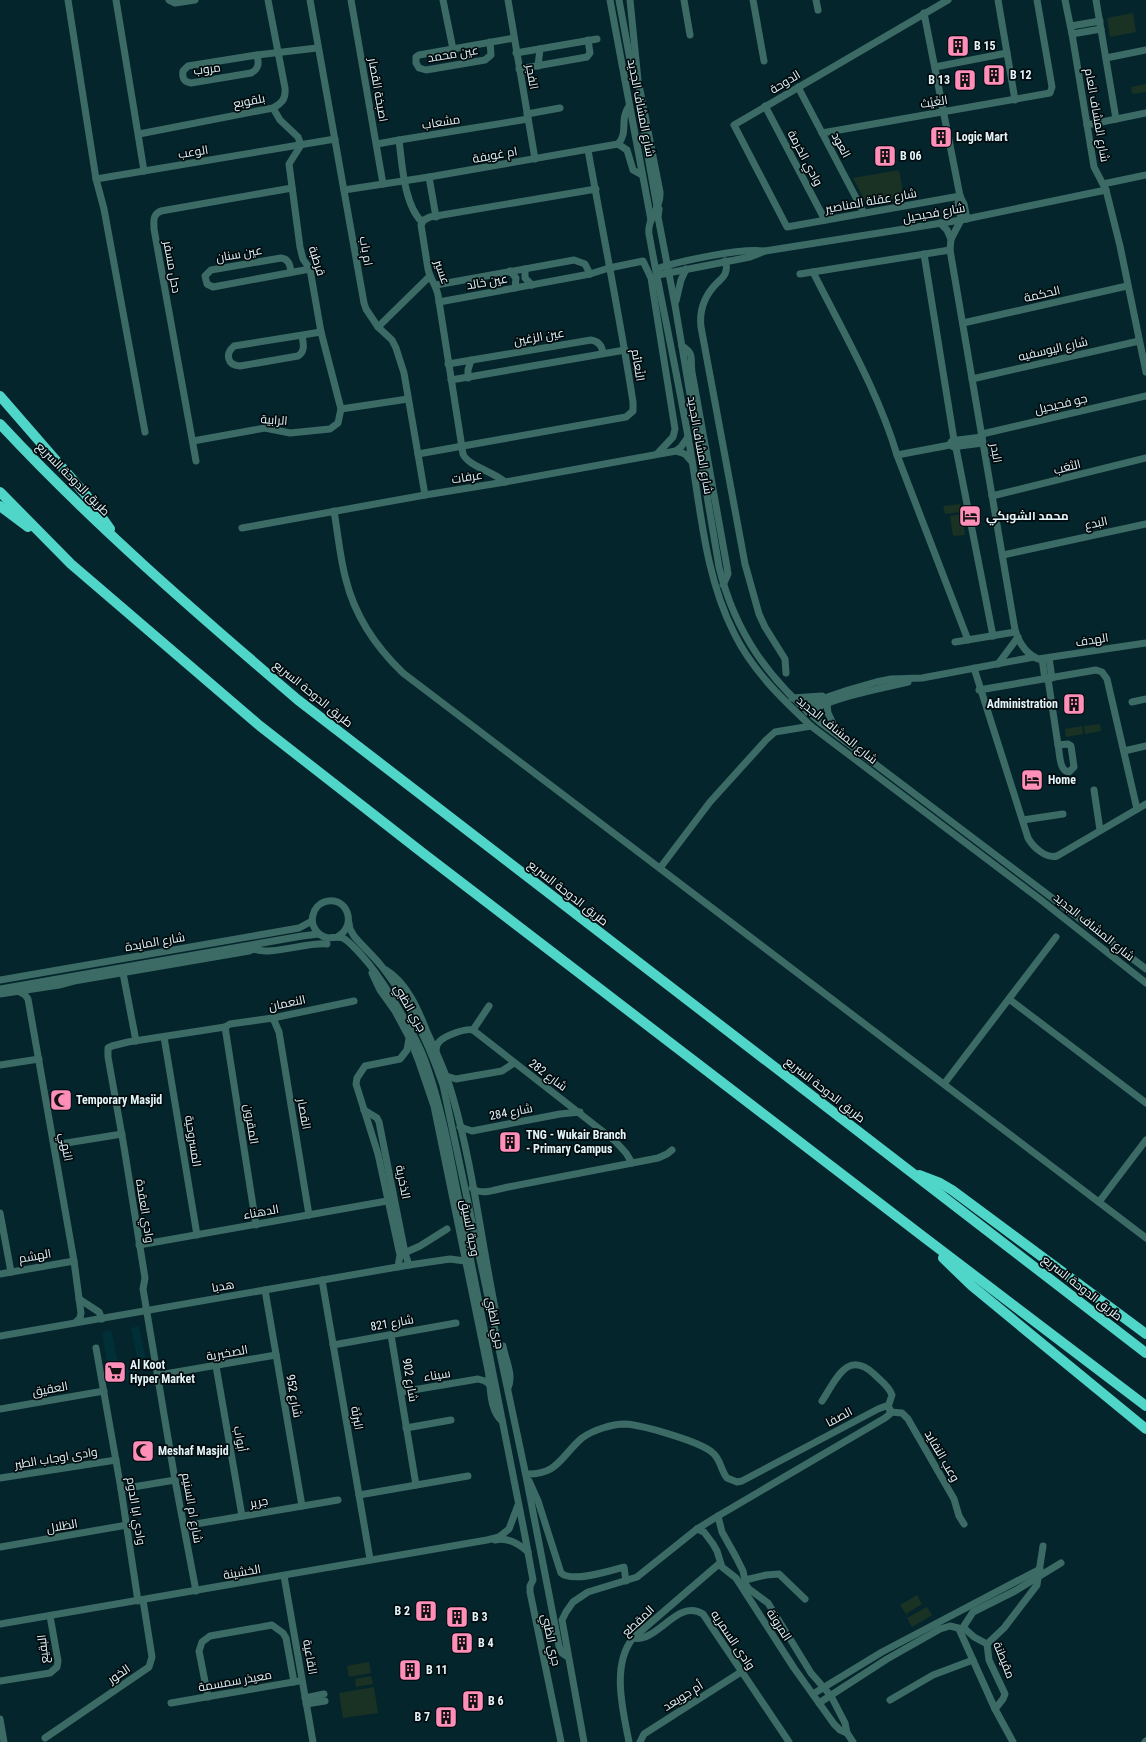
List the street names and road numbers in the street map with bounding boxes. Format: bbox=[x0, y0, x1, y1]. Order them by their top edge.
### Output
street label: عين محمد bbox=[427, 43, 479, 65]
street label: اصبخة القصار bbox=[365, 56, 391, 123]
street label: شارع المشاف الجديد bbox=[624, 58, 657, 158]
street label: مروب bbox=[192, 60, 222, 78]
street label: الفجر bbox=[523, 62, 541, 91]
street label: الدوحة bbox=[767, 67, 803, 97]
street label: شارع المشاف العام bbox=[1081, 67, 1112, 163]
street label: بلقوبع bbox=[232, 91, 266, 112]
street label: الغَيْث bbox=[919, 93, 949, 111]
street label: مشعاب bbox=[421, 112, 461, 132]
street label: وادي الخرمة bbox=[782, 128, 826, 190]
street label: العود bbox=[829, 130, 853, 160]
street label: الوعب bbox=[177, 143, 209, 161]
street label: ام غويفة bbox=[471, 144, 519, 167]
street label: شارع عقلة المناصير bbox=[823, 186, 918, 217]
street label: شارع فحيحيل bbox=[902, 201, 967, 226]
street label: ام باب bbox=[356, 235, 375, 267]
street label: دحل مسفر bbox=[160, 239, 184, 294]
street label: عين سنان bbox=[215, 243, 263, 265]
street label: قرطبة bbox=[306, 244, 328, 278]
street label: عسير bbox=[431, 257, 453, 286]
street label: عين خالد bbox=[465, 271, 509, 293]
street label: الحكمة bbox=[1023, 283, 1061, 305]
street label: عين الزغين bbox=[513, 326, 565, 348]
street label: شارع اليوسفيه bbox=[1017, 334, 1089, 365]
street label: النًعائم bbox=[628, 348, 647, 382]
street label: جو فحيحيل bbox=[1033, 391, 1089, 417]
street label: شارع المشاف الجديد bbox=[683, 395, 716, 495]
street label: الرابية bbox=[260, 412, 288, 428]
street label: طريق الدوحة السريع bbox=[33, 439, 113, 519]
street label: البدر bbox=[987, 441, 1005, 464]
street label: الثغب bbox=[1052, 457, 1082, 477]
street label: عرفات bbox=[451, 468, 483, 486]
street label: البدع bbox=[1083, 514, 1109, 533]
street label: الهدف bbox=[1074, 630, 1110, 650]
street label: طريق الدوحة السريع bbox=[270, 658, 356, 731]
street label: شارع المشاف الجديد bbox=[793, 693, 880, 768]
street label: طريق الدوحة السريع bbox=[524, 857, 611, 930]
street label: شارع المشاف الجديد bbox=[1050, 890, 1137, 965]
street label: شارع المايدة bbox=[124, 930, 186, 955]
street label: جري الظبي bbox=[388, 982, 429, 1036]
street label: النعمان bbox=[267, 992, 307, 1014]
street label: طريق الدوحة السريع bbox=[781, 1054, 868, 1127]
street label: شارع 282 bbox=[526, 1056, 570, 1095]
street label: القصار bbox=[294, 1096, 314, 1131]
street label: شارع 284 bbox=[488, 1101, 534, 1124]
street label: المقرون bbox=[241, 1103, 261, 1145]
street label: المسروحية bbox=[182, 1114, 204, 1168]
street label: النهي bbox=[54, 1132, 75, 1163]
street label: الذخرية bbox=[393, 1164, 413, 1200]
street label: وادي العقدة bbox=[130, 1178, 157, 1244]
street label: وجبة السيق bbox=[458, 1198, 482, 1258]
street label: الدهناء bbox=[242, 1202, 280, 1222]
street label: الهشم bbox=[18, 1246, 52, 1267]
street label: طريق الدوحة السريع bbox=[1038, 1252, 1125, 1325]
street label: هدبا bbox=[211, 1277, 235, 1295]
street label: جري الظبي bbox=[480, 1296, 507, 1351]
street label: شارع 821 bbox=[369, 1312, 415, 1335]
street label: الصخبرية bbox=[205, 1342, 249, 1364]
street label: شارع 902 bbox=[399, 1357, 420, 1403]
street label: سيناء bbox=[423, 1366, 452, 1384]
street label: شارع 952 bbox=[282, 1373, 305, 1419]
street label: العقيق bbox=[31, 1379, 69, 1399]
street label: الصفا bbox=[823, 1404, 855, 1430]
street label: البرثة bbox=[348, 1405, 366, 1431]
street label: أبواب bbox=[231, 1425, 250, 1453]
street label: وعب النفايد bbox=[922, 1428, 962, 1484]
street label: وادى اوجاب الطير bbox=[12, 1445, 99, 1472]
street label: شارع ام السنيم bbox=[178, 1472, 205, 1545]
street label: وادي ابا الدوم bbox=[121, 1476, 148, 1547]
street label: جرير bbox=[248, 1494, 269, 1511]
street label: الظلال bbox=[45, 1516, 79, 1536]
street label: الخشينة bbox=[222, 1562, 262, 1582]
street label: المقطع bbox=[619, 1603, 658, 1640]
street label: المرونة bbox=[764, 1607, 794, 1643]
street label: وادى السمريه bbox=[708, 1608, 758, 1672]
street label: جري الظبي bbox=[536, 1613, 563, 1668]
street label: البقيع bbox=[35, 1634, 52, 1664]
street label: القاعية bbox=[300, 1638, 320, 1676]
street label: مقيطنة bbox=[990, 1640, 1018, 1680]
street label: الخور bbox=[104, 1662, 133, 1687]
street label: معيذر سمسمة bbox=[197, 1668, 273, 1694]
street label: أم جويعد bbox=[660, 1677, 706, 1715]

